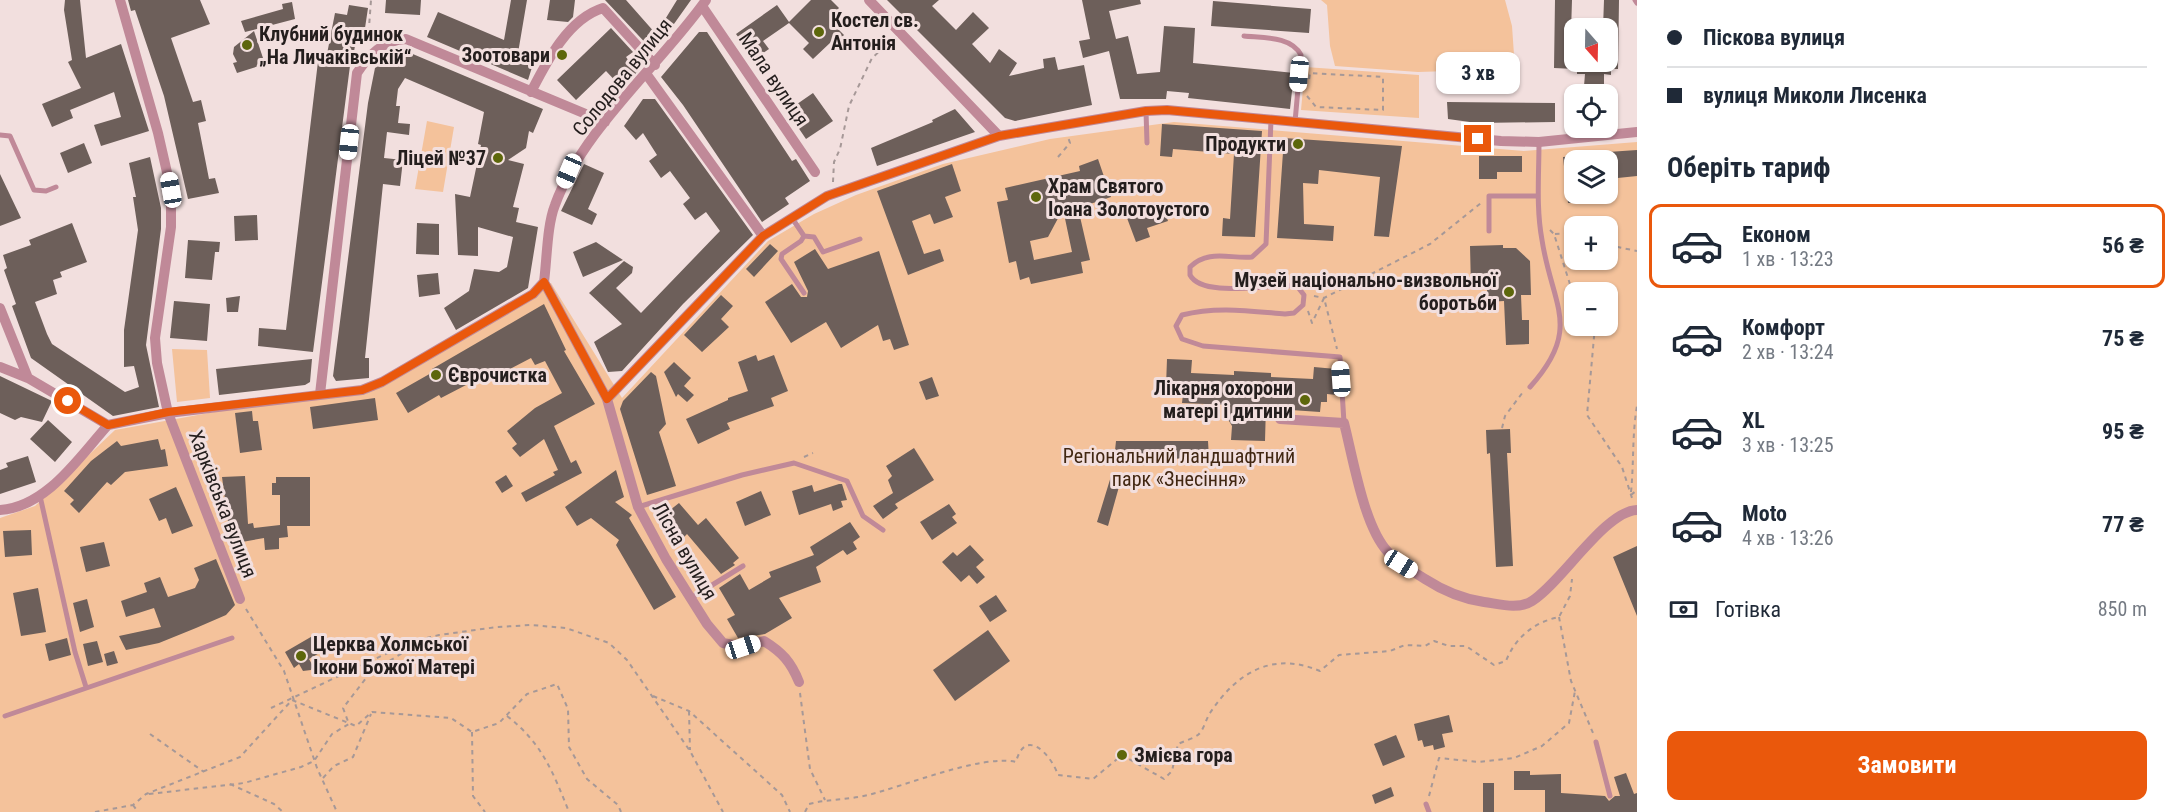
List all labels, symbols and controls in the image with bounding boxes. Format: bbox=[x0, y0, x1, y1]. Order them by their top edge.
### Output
place label: Костел св. Антонія bbox=[831, 8, 919, 55]
street label: Солодова вулиця bbox=[567, 13, 677, 141]
north arrow bbox=[1564, 18, 1618, 72]
map controls bbox=[1564, 18, 1618, 336]
place label: Клубний будинок „На Личаківській“ bbox=[259, 22, 412, 69]
marker: Костел св. Антонія bbox=[812, 25, 826, 39]
text: Піскова вулиця bbox=[1703, 25, 1845, 50]
street label: Мала вулиця bbox=[734, 28, 814, 130]
marker: Клубний будинок „На Личаківській“ bbox=[240, 38, 254, 52]
place label: Зоотовари bbox=[462, 43, 550, 67]
marker: Зоотовари bbox=[555, 48, 569, 62]
callout: 3 хв bbox=[1436, 52, 1520, 94]
car bbox=[1288, 55, 1310, 93]
text: 3 хв bbox=[1461, 61, 1495, 85]
text: вулиця Миколи Лисенка bbox=[1703, 83, 1927, 108]
button: locate bbox=[1564, 84, 1618, 138]
car bbox=[338, 123, 360, 161]
route end bbox=[1464, 125, 1491, 152]
place label: Продукти bbox=[1205, 132, 1286, 156]
marker: Продукти bbox=[1291, 137, 1305, 151]
place label: Ліцей №37 bbox=[396, 146, 486, 170]
button: layers bbox=[1564, 150, 1618, 204]
marker: Ліцей №37 bbox=[491, 151, 505, 165]
car bbox=[554, 151, 584, 191]
text: Оберіть тариф bbox=[1667, 152, 1830, 184]
car bbox=[159, 171, 183, 209]
place label: Храм Святого Іоана Золотоустого bbox=[1048, 174, 1210, 221]
marker: Храм Святого Іоана Золотоустого bbox=[1029, 190, 1043, 204]
button: + bbox=[1564, 216, 1618, 270]
icon: car bbox=[1670, 219, 1724, 273]
text: Економ bbox=[1742, 222, 1811, 247]
text: 56 ₴ bbox=[2102, 233, 2144, 258]
text: 1 хв · 13:23 bbox=[1742, 247, 1834, 271]
place label: Музей національно-визвольної боротьби bbox=[1234, 268, 1499, 315]
button: − bbox=[1564, 282, 1618, 336]
marker: Музей національно-визвольної боротьби bbox=[1502, 285, 1516, 299]
icon: car bbox=[1670, 312, 1724, 366]
text: Комфорт bbox=[1742, 315, 1825, 340]
text: 75 ₴ bbox=[2102, 326, 2144, 351]
text: 2 хв · 13:24 bbox=[1742, 340, 1834, 364]
car bbox=[1331, 360, 1351, 398]
place label: Єврочистка bbox=[448, 363, 547, 387]
marker: Єврочистка bbox=[429, 368, 443, 382]
place label: Лікарня охорони матері і дитини bbox=[1154, 376, 1293, 423]
route start bbox=[54, 387, 81, 414]
marker: Лікарня охорони матері і дитини bbox=[1298, 393, 1312, 407]
icon: car bbox=[1670, 405, 1724, 459]
text: XL bbox=[1742, 408, 1765, 433]
text: 95 ₴ bbox=[2102, 419, 2144, 444]
street label: Харківська вулиця bbox=[184, 427, 262, 581]
text: 3 хв · 13:25 bbox=[1742, 433, 1834, 457]
park label: Регіональний ландшафтний парк «Знесіння» bbox=[1063, 444, 1295, 491]
street label: Лісна вулиця bbox=[647, 498, 723, 604]
icon: car bbox=[1670, 498, 1724, 552]
text: Moto bbox=[1742, 501, 1787, 526]
text: 77 ₴ bbox=[2102, 512, 2144, 537]
text: 4 хв · 13:26 bbox=[1742, 526, 1834, 550]
car bbox=[1381, 547, 1421, 581]
icon: cash bbox=[1667, 593, 1700, 626]
text: Готівка bbox=[1715, 597, 1781, 622]
text: 850 m bbox=[2098, 597, 2147, 621]
place label: Церква Холмської Ікони Божої Матері bbox=[313, 632, 475, 679]
car bbox=[723, 633, 763, 661]
marker: Церква Холмської Ікони Божої Матері bbox=[294, 649, 308, 663]
button: Замовити bbox=[1667, 731, 2147, 800]
place label: Змієва гора bbox=[1134, 743, 1233, 767]
marker: Змієва гора bbox=[1115, 748, 1129, 762]

